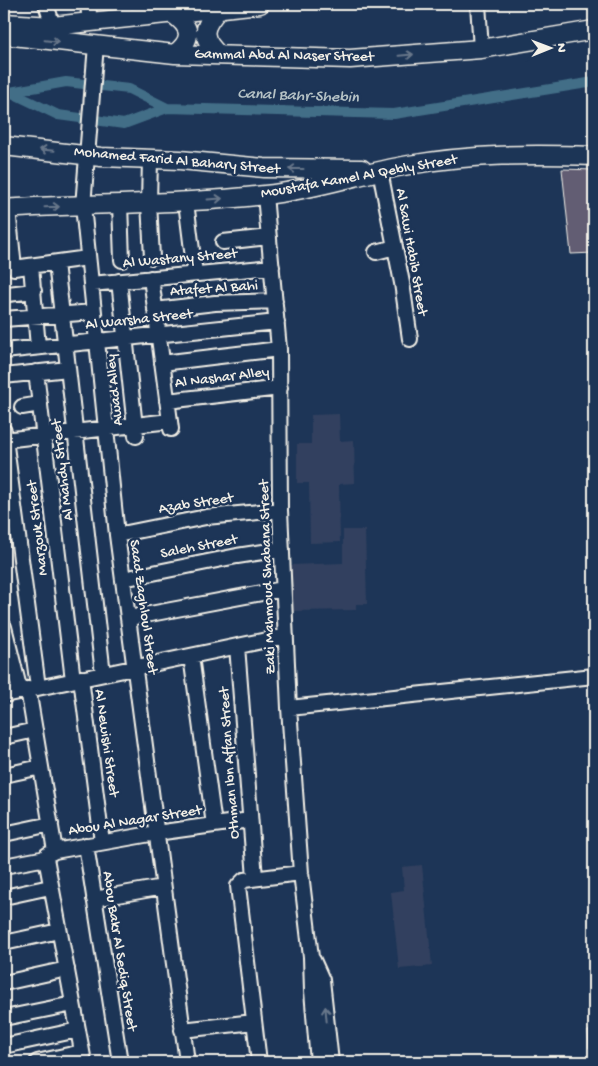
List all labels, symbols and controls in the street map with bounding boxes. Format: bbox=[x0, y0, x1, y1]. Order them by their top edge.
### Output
north arrow bbox=[526, 22, 576, 72]
one-way arrow bbox=[44, 36, 60, 46]
text: N bbox=[552, 43, 569, 53]
street label: Gammal Abd Al Naser Street bbox=[194, 45, 376, 67]
one-way arrow bbox=[398, 50, 414, 59]
water label: Canal Bahr-Shebin bbox=[237, 85, 359, 109]
street label: Mohamed Farid Al Bahary Street bbox=[73, 143, 283, 179]
one-way arrow bbox=[39, 145, 55, 155]
street label: Moustafa Kamel Al Qebly Street bbox=[259, 151, 460, 203]
one-way arrow bbox=[288, 164, 304, 174]
street label: Al Sawi Habib Street bbox=[391, 187, 431, 319]
one-way arrow bbox=[206, 195, 222, 204]
one-way arrow bbox=[44, 202, 60, 211]
street label: Al Wastany Street bbox=[122, 245, 240, 273]
street label: Atafet Al Bahi bbox=[169, 277, 259, 301]
street label: Al Warsha Street bbox=[85, 305, 195, 335]
street label: Awad Alley bbox=[102, 353, 128, 427]
street label: Al Nashar Alley bbox=[174, 363, 271, 393]
street label: Al Mahdy Street bbox=[48, 416, 78, 522]
street label: Marzouk Street bbox=[23, 478, 53, 577]
street label: Zaki Mahmoud Shabana Street bbox=[256, 478, 280, 675]
street label: Azab Street bbox=[157, 489, 236, 519]
street label: Saleh Street bbox=[159, 530, 241, 563]
street label: Saad Zaghloul Street bbox=[125, 539, 162, 677]
street label: Othman Ibn Affan Street bbox=[216, 685, 244, 839]
street label: Al Newishi Street bbox=[90, 688, 123, 800]
street label: Abou Al Nagar Street bbox=[67, 801, 205, 840]
street label: Abou Bakr Al Sediq Street bbox=[97, 870, 141, 1034]
one-way arrow bbox=[321, 1006, 331, 1022]

